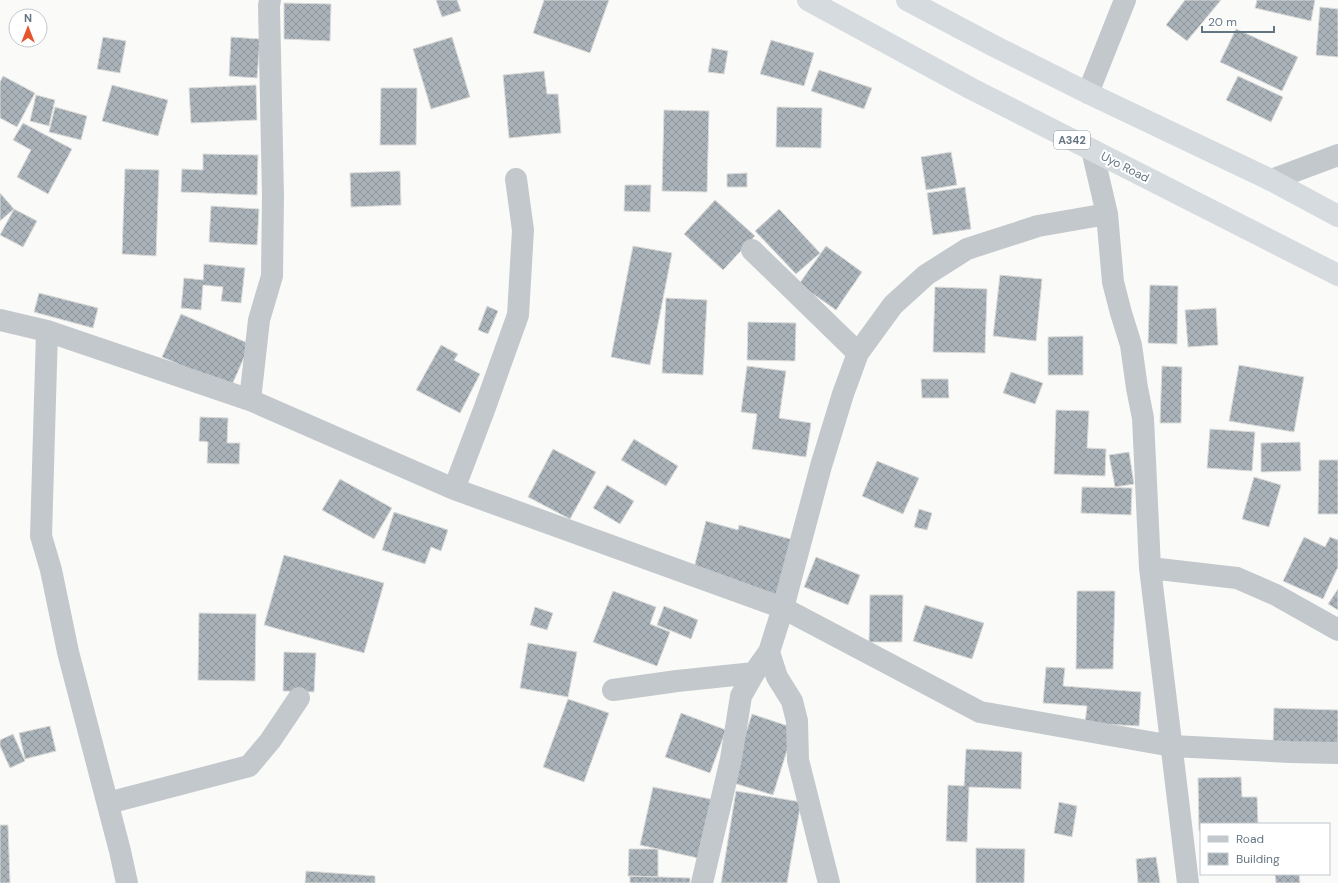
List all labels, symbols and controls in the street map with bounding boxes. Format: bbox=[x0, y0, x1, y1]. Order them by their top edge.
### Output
north arrow bbox=[8, 8, 48, 48]
scale bar bbox=[1202, 8, 1274, 34]
text: N bbox=[24, 11, 32, 25]
text: 20 m bbox=[1208, 14, 1237, 30]
road number: A342 bbox=[1054, 131, 1090, 149]
street label: Uyo Road bbox=[1098, 148, 1152, 186]
legend bbox=[1200, 823, 1330, 875]
text: Road bbox=[1236, 831, 1264, 847]
text: Building bbox=[1236, 851, 1280, 867]

